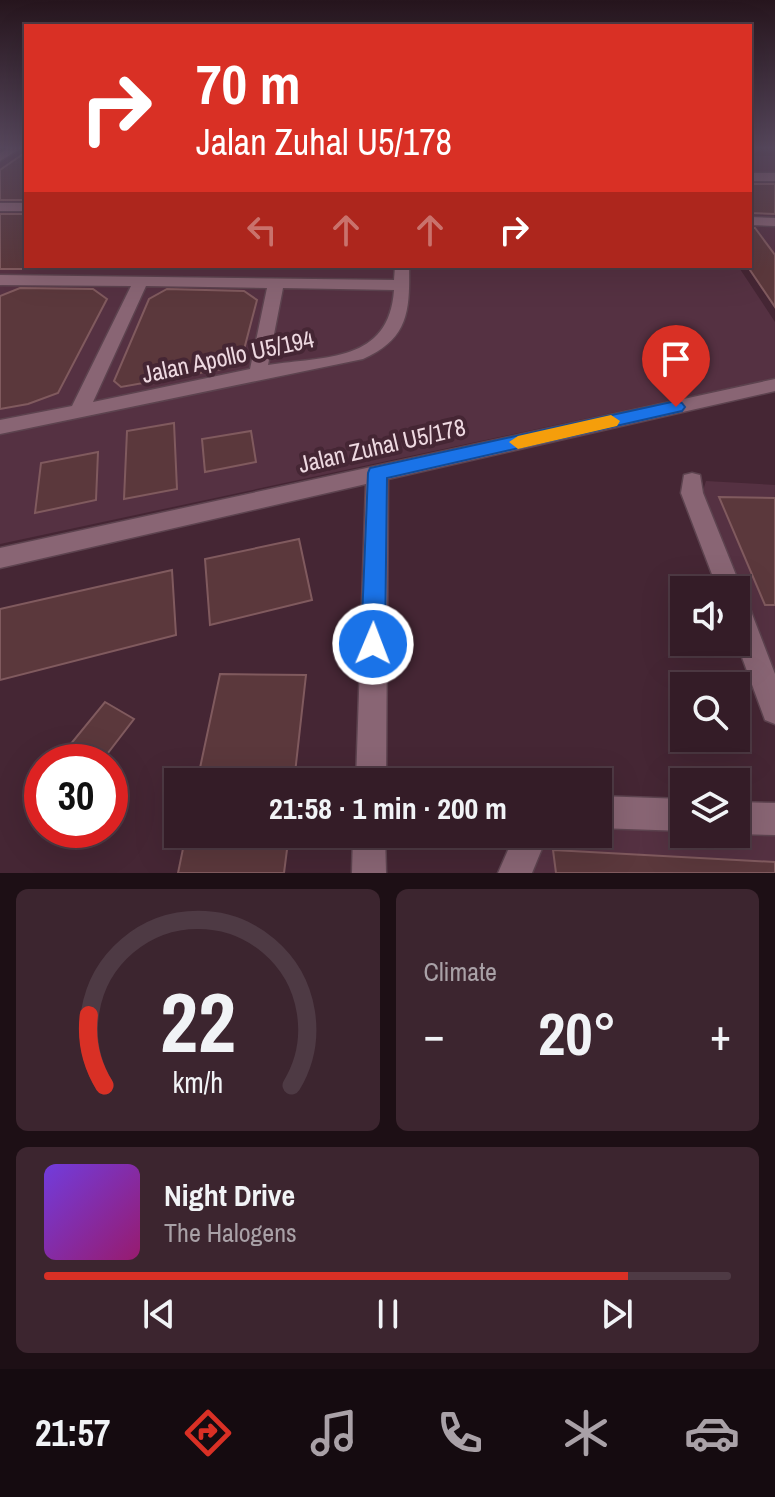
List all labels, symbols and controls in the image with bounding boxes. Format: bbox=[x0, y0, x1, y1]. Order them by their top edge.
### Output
text: 70 m bbox=[196, 46, 301, 121]
icon: right bbox=[64, 56, 168, 160]
text: Jalan Zuhal U5/178 bbox=[196, 118, 452, 166]
icon: left bbox=[240, 208, 284, 252]
icon: ahead bbox=[324, 208, 368, 252]
icon: ahead bbox=[408, 208, 452, 252]
icon: right bbox=[492, 208, 536, 252]
street label: Jalan Apollo U5/194 bbox=[139, 322, 317, 390]
pin bbox=[642, 325, 710, 407]
icon: arrive bbox=[654, 337, 698, 381]
street label: Jalan Zuhal U5/178 bbox=[295, 410, 469, 480]
map controls bbox=[670, 576, 750, 848]
button: sound bbox=[670, 576, 750, 656]
position arrow bbox=[331, 602, 415, 686]
button: search bbox=[670, 672, 750, 752]
speed limit sign: 30 bbox=[24, 744, 128, 848]
button: layers bbox=[670, 768, 750, 848]
text: 21:58 · 1 min · 200 m bbox=[269, 788, 507, 828]
text: Climate bbox=[424, 954, 497, 989]
text: 22 bbox=[160, 966, 236, 1078]
text: 20° bbox=[538, 993, 617, 1074]
text: − bbox=[424, 1004, 445, 1064]
text: + bbox=[710, 1004, 731, 1064]
text: km/h bbox=[172, 1063, 223, 1102]
text: Night Drive bbox=[164, 1175, 295, 1215]
text: The Halogens bbox=[164, 1215, 297, 1250]
icon: previous bbox=[137, 1292, 181, 1336]
icon: pause bbox=[366, 1292, 410, 1336]
icon: next bbox=[595, 1292, 639, 1336]
icon: directions bbox=[180, 1405, 236, 1461]
icon: music bbox=[306, 1405, 362, 1461]
icon: phone bbox=[432, 1405, 488, 1461]
icon: climate bbox=[558, 1405, 614, 1461]
icon: car bbox=[684, 1405, 740, 1461]
text: 21:57 bbox=[35, 1409, 110, 1457]

